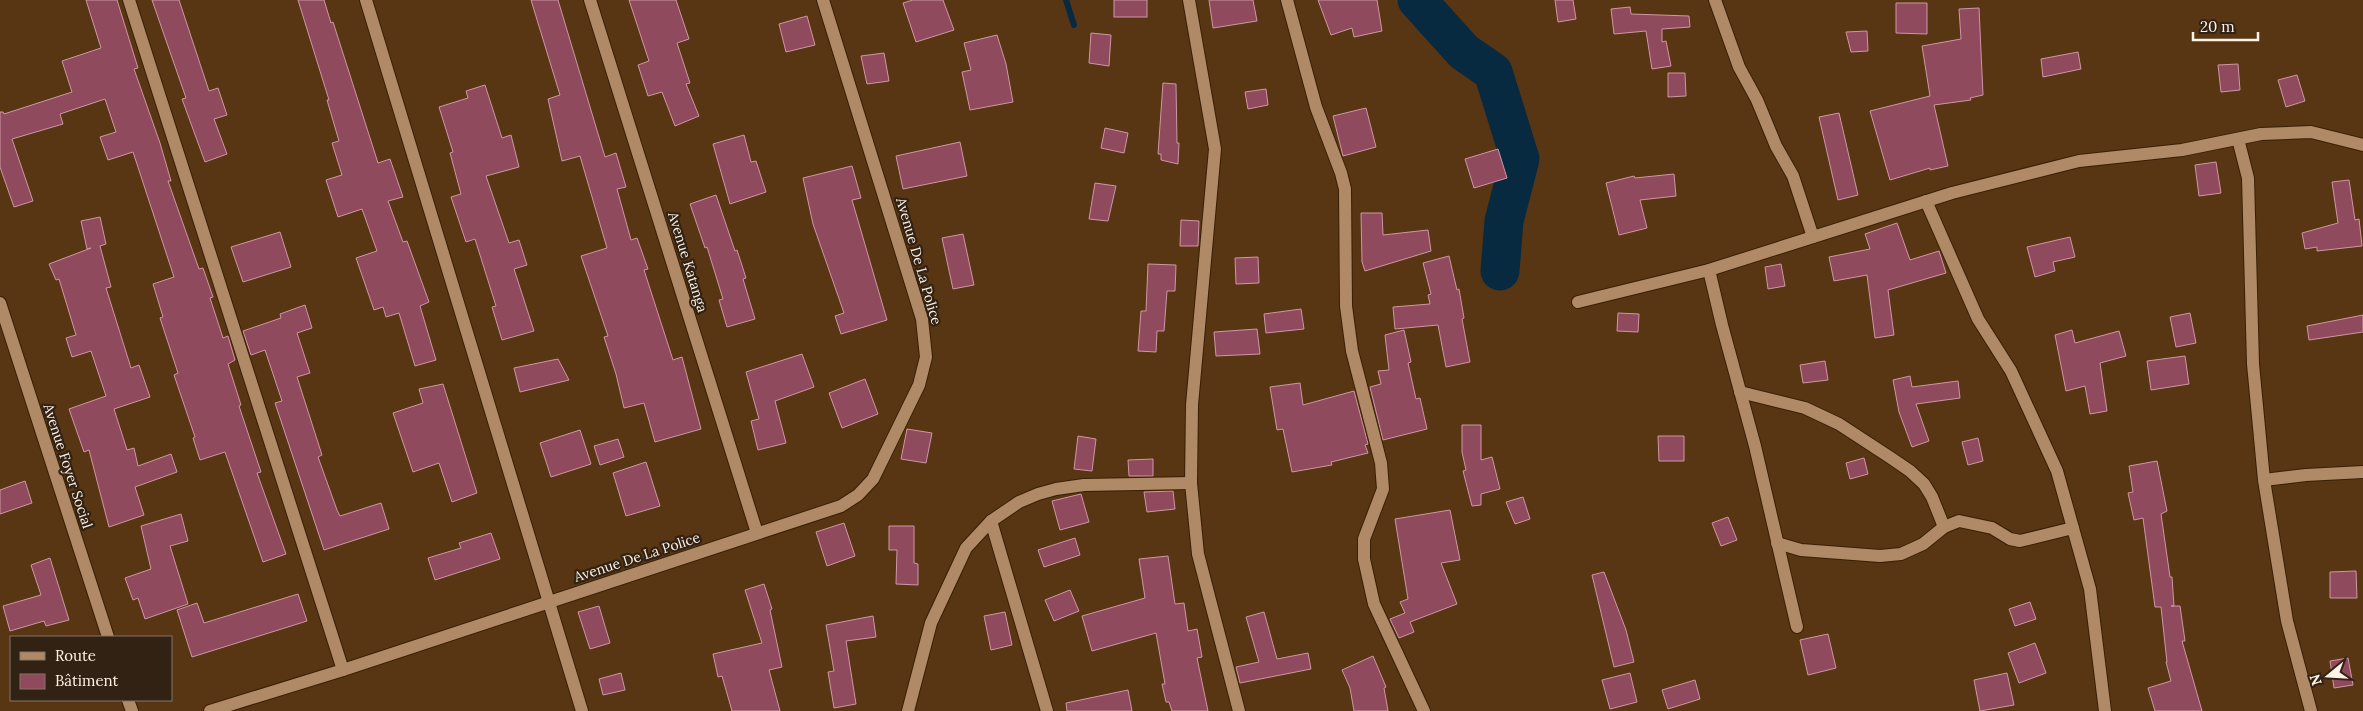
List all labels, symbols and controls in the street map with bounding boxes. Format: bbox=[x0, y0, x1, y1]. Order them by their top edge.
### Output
scale bar bbox=[2193, 10, 2258, 42]
text: 20 m bbox=[2200, 17, 2235, 36]
street label: Avenue De La Police bbox=[892, 194, 946, 327]
street label: Avenue Katanga bbox=[664, 209, 712, 314]
street label: Avenue Foyer Social bbox=[39, 401, 97, 531]
street label: Avenue De La Police bbox=[571, 528, 703, 586]
legend bbox=[10, 636, 172, 701]
text: Route bbox=[55, 646, 96, 665]
north arrow bbox=[2303, 651, 2353, 701]
text: Bâtiment bbox=[55, 671, 118, 690]
text: N bbox=[2305, 672, 2326, 688]

